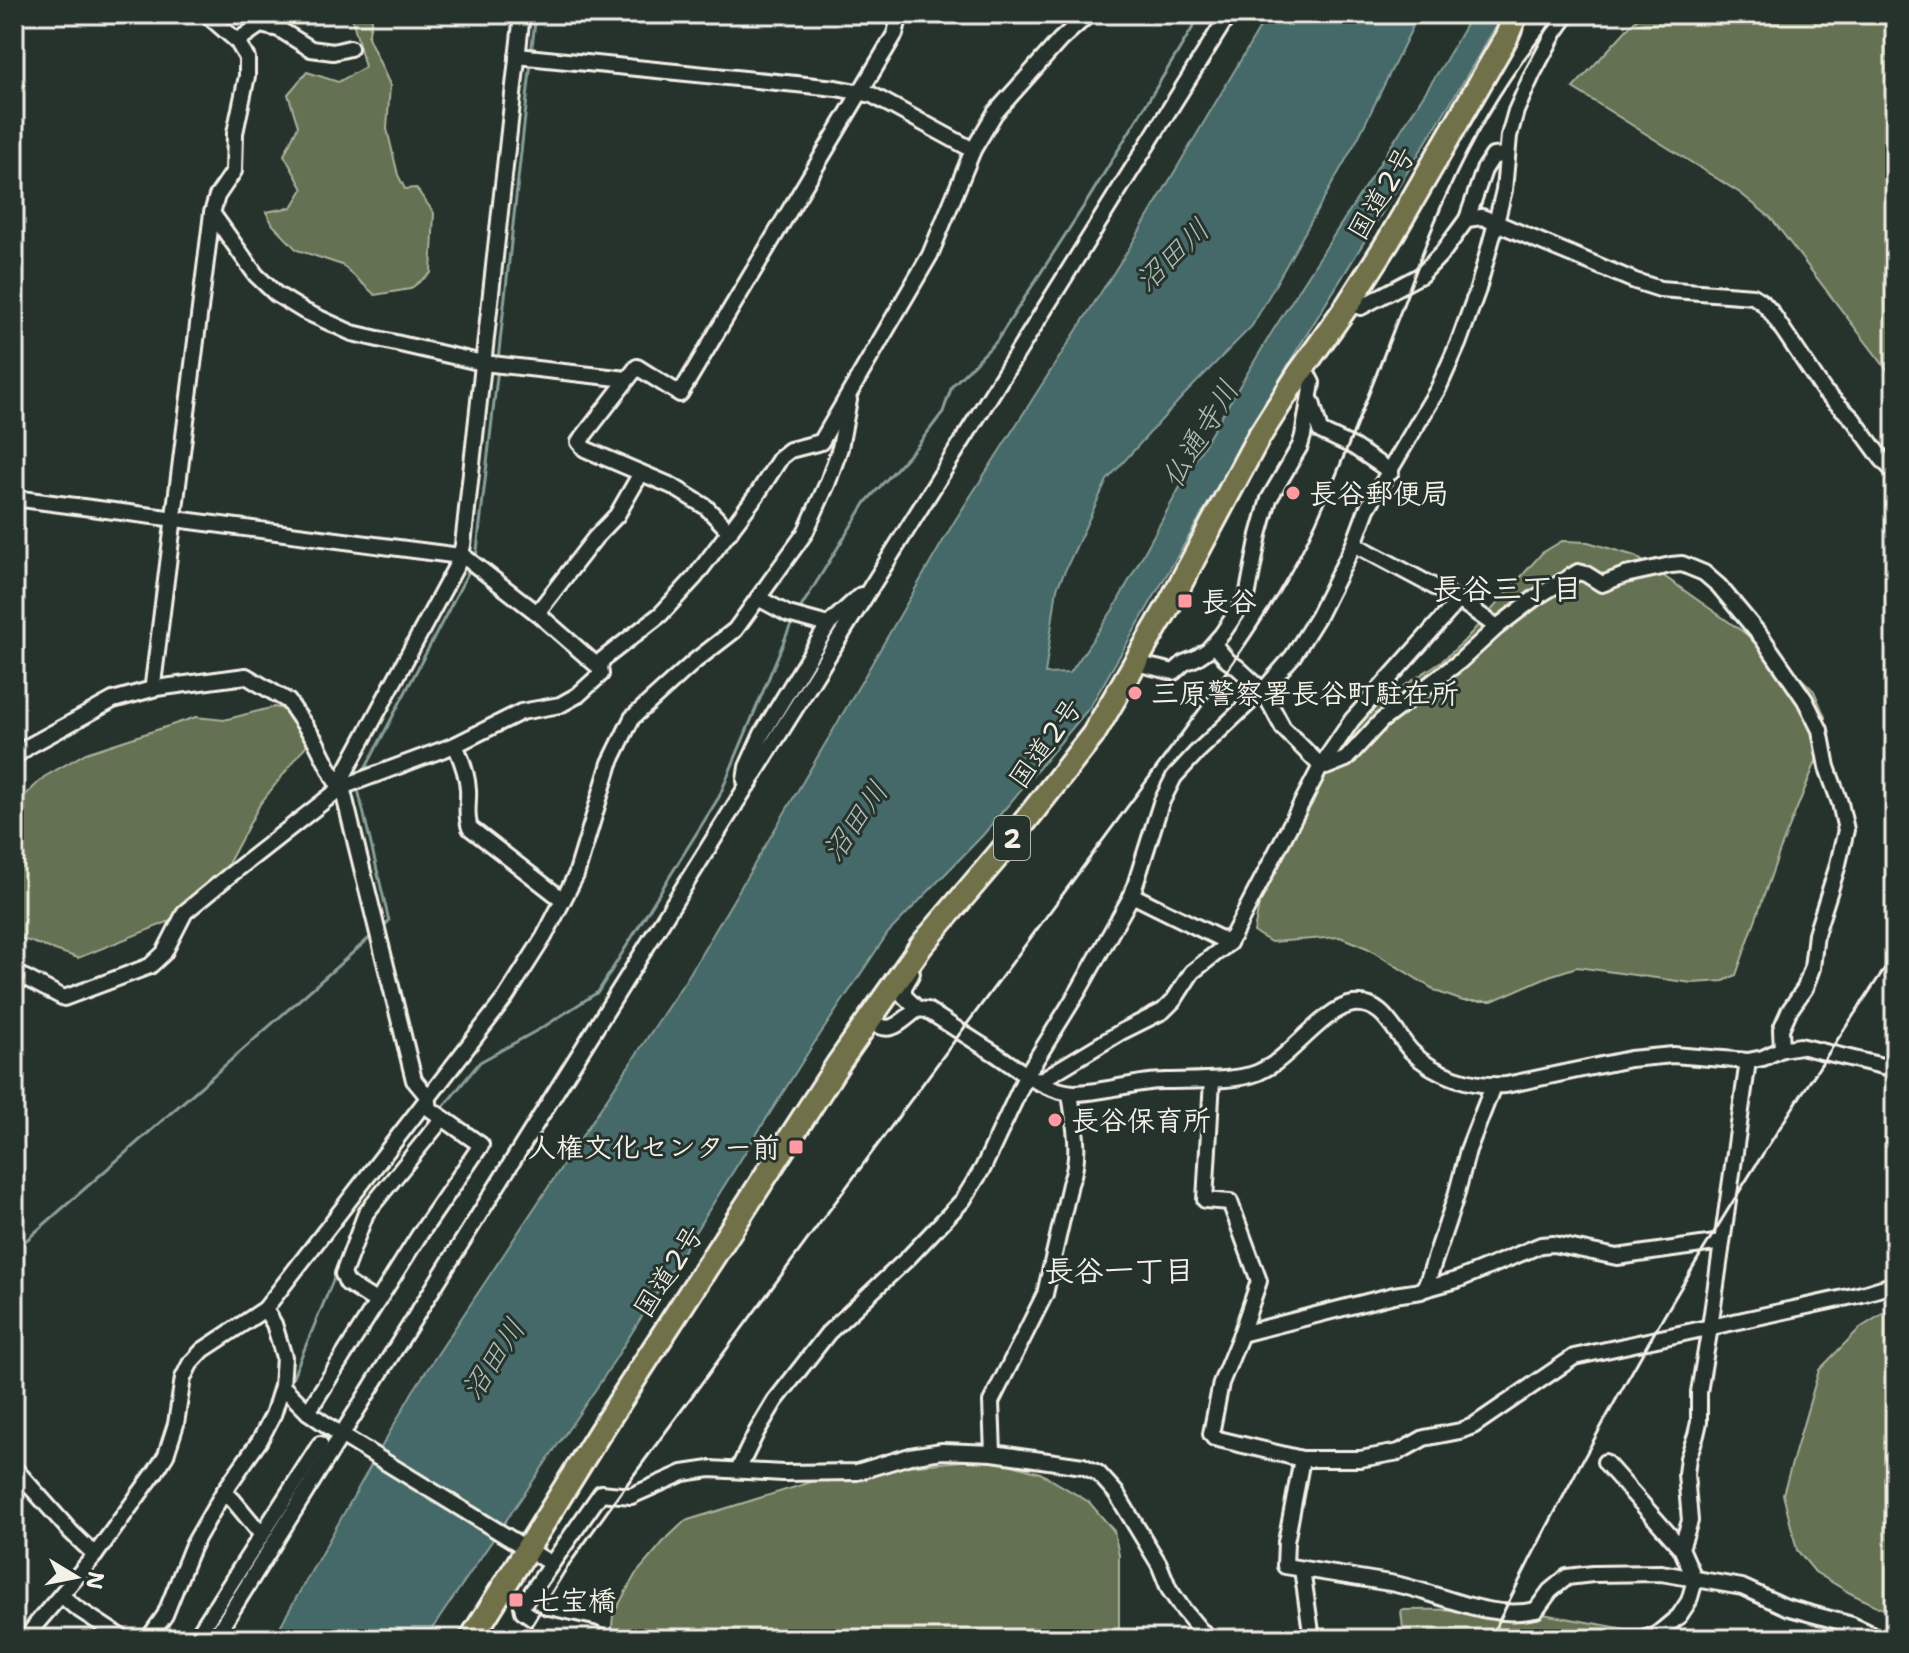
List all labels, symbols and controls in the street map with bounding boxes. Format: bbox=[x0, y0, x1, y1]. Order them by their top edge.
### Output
street label: 国道2号 bbox=[1338, 139, 1424, 247]
water label: 沼田川 bbox=[1125, 209, 1219, 301]
water label: 仏通寺川 bbox=[1152, 372, 1248, 496]
place label: 長谷郵便局 bbox=[1309, 474, 1449, 512]
marker: 長谷郵便局 bbox=[1284, 484, 1302, 502]
district label: 長谷三丁目 bbox=[1432, 568, 1582, 609]
place label: 長谷 bbox=[1201, 582, 1257, 620]
marker: 長谷 bbox=[1176, 592, 1194, 610]
place label: 三原警察署長谷町駐在所 bbox=[1151, 674, 1459, 712]
marker: 三原警察署長谷町駐在所 bbox=[1126, 684, 1144, 702]
street label: 国道2号 bbox=[999, 690, 1091, 796]
water label: 沼田川 bbox=[812, 772, 898, 870]
road number: 2 bbox=[994, 816, 1030, 860]
place label: 長谷保育所 bbox=[1071, 1101, 1211, 1139]
marker: 長谷保育所 bbox=[1046, 1111, 1064, 1129]
place label: 人権文化センター前 bbox=[528, 1128, 780, 1166]
marker: 人権文化センター前 bbox=[787, 1138, 805, 1156]
street label: 国道2号 bbox=[624, 1217, 712, 1325]
district label: 長谷一丁目 bbox=[1044, 1250, 1194, 1291]
water label: 沼田川 bbox=[451, 1310, 535, 1408]
north arrow bbox=[36, 1537, 116, 1617]
text: N bbox=[79, 1569, 111, 1591]
place label: 七宝橋 bbox=[532, 1581, 616, 1619]
marker: 七宝橋 bbox=[507, 1591, 525, 1609]

